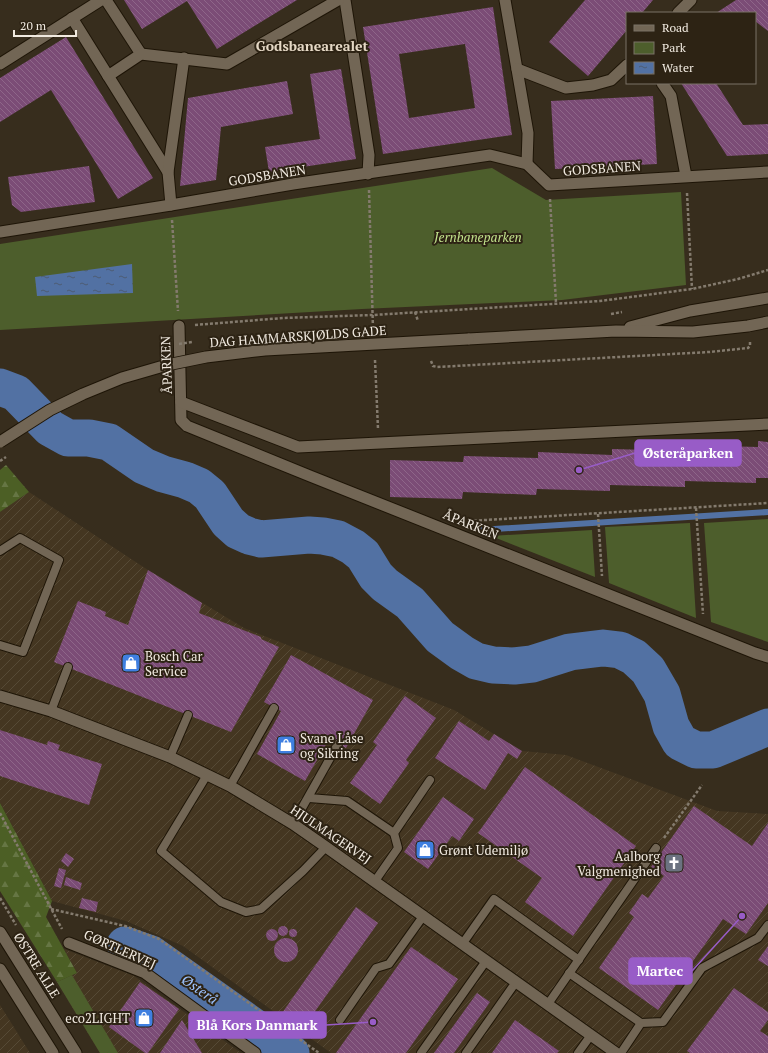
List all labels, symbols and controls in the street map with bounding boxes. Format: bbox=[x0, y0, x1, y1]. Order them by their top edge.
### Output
scale bar bbox=[14, 12, 76, 38]
legend bbox=[626, 12, 756, 84]
text: 20 m bbox=[20, 18, 47, 33]
text: Road bbox=[662, 20, 689, 35]
district label: Godsbanearealet bbox=[256, 36, 369, 55]
text: Park bbox=[662, 40, 687, 55]
text: Water bbox=[662, 60, 694, 75]
street label: GODSBANEN bbox=[562, 156, 642, 180]
street label: GODSBANEN bbox=[227, 160, 308, 190]
park label: Jernbaneparken bbox=[433, 228, 522, 246]
street label: DAG HAMMARSKJØLDS GADE bbox=[209, 321, 387, 351]
street label: ÅPARKEN bbox=[156, 335, 176, 394]
callout: Østeråparken bbox=[635, 440, 741, 466]
text: Østeråparken bbox=[643, 443, 733, 462]
street label: ÅPARKEN bbox=[441, 505, 502, 543]
place label: Bosch Car Service bbox=[145, 647, 203, 680]
shop icon: Bosch Car Service bbox=[120, 652, 142, 674]
place label: Svane Låse og Sikring bbox=[300, 729, 363, 762]
shop icon: Svane Låse og Sikring bbox=[275, 734, 297, 756]
street label: HJULMAGERVEJ bbox=[287, 800, 375, 868]
shop icon: Grønt Udemiljø bbox=[414, 839, 436, 861]
place label: Grønt Udemiljø bbox=[439, 841, 528, 859]
place label: Aalborg Valgmenighed bbox=[577, 847, 660, 880]
church icon: Aalborg Valgmenighed bbox=[663, 852, 685, 874]
street label: GØRTLERVEJ bbox=[81, 925, 159, 973]
street label: ØSTRE ALLE bbox=[10, 929, 64, 1001]
callout: Martec bbox=[629, 958, 692, 984]
text: Martec bbox=[637, 961, 684, 980]
water label: Østerå bbox=[178, 970, 222, 1008]
shop icon: eco2LIGHT bbox=[133, 1007, 155, 1029]
place label: eco2LIGHT bbox=[65, 1009, 130, 1027]
callout: Blå Kors Danmark bbox=[189, 1012, 326, 1038]
text: Blå Kors Danmark bbox=[196, 1015, 318, 1034]

